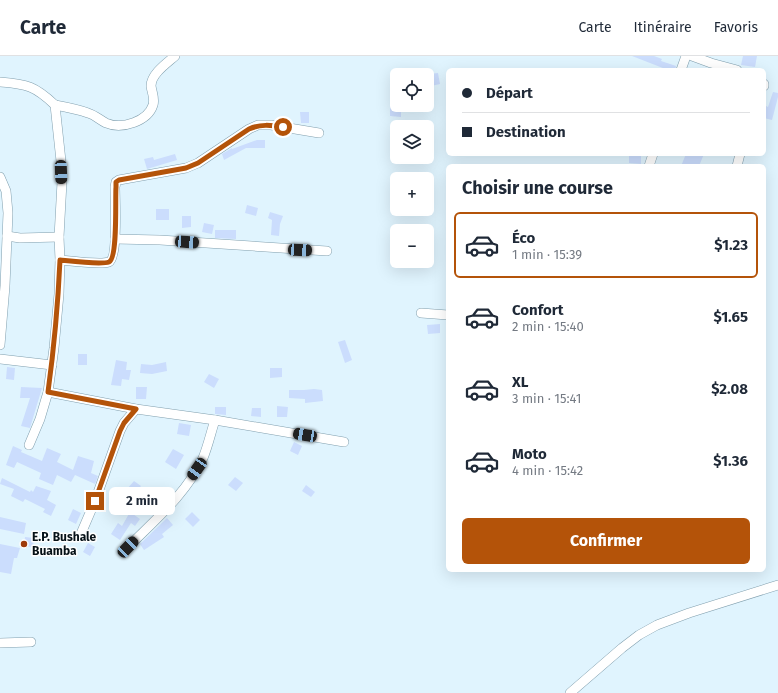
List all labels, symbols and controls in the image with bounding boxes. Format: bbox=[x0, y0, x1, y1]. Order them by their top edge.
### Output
text: Carte bbox=[20, 16, 66, 39]
text: Carte bbox=[578, 19, 612, 36]
text: Itinéraire bbox=[634, 19, 692, 36]
text: Favoris bbox=[714, 19, 758, 36]
map controls bbox=[390, 68, 434, 268]
button: locate bbox=[390, 68, 434, 112]
text: Départ bbox=[486, 84, 533, 102]
route start bbox=[274, 118, 292, 136]
button: layers bbox=[390, 120, 434, 164]
text: Destination bbox=[486, 123, 566, 141]
car bbox=[55, 160, 67, 184]
button: + bbox=[390, 172, 434, 216]
text: Choisir une course bbox=[462, 177, 613, 199]
button: − bbox=[390, 224, 434, 268]
icon: car bbox=[464, 227, 500, 263]
text: Éco bbox=[512, 229, 535, 247]
car bbox=[175, 235, 199, 249]
text: $1.23 bbox=[714, 236, 748, 254]
car bbox=[288, 243, 312, 257]
text: 1 min · 15:39 bbox=[512, 247, 582, 262]
icon: car bbox=[464, 299, 500, 335]
text: Confort bbox=[512, 301, 564, 319]
text: $1.65 bbox=[713, 308, 748, 326]
text: 2 min · 15:40 bbox=[512, 319, 584, 334]
icon: car bbox=[464, 371, 500, 407]
text: XL bbox=[512, 373, 528, 391]
text: $2.08 bbox=[711, 380, 748, 398]
text: 3 min · 15:41 bbox=[512, 391, 581, 406]
car bbox=[292, 427, 318, 443]
icon: car bbox=[464, 443, 500, 479]
text: Moto bbox=[512, 445, 547, 463]
text: $1.36 bbox=[713, 452, 748, 470]
car bbox=[185, 456, 209, 482]
text: 4 min · 15:42 bbox=[512, 463, 583, 478]
callout: 2 min bbox=[109, 487, 175, 515]
route end bbox=[86, 492, 104, 510]
text: 2 min bbox=[126, 493, 158, 508]
button: Confirmer bbox=[462, 518, 750, 564]
place label: E.P. Bushale Buamba bbox=[32, 530, 97, 558]
car bbox=[115, 534, 141, 560]
marker: E.P. Bushale Buamba bbox=[19, 539, 29, 549]

